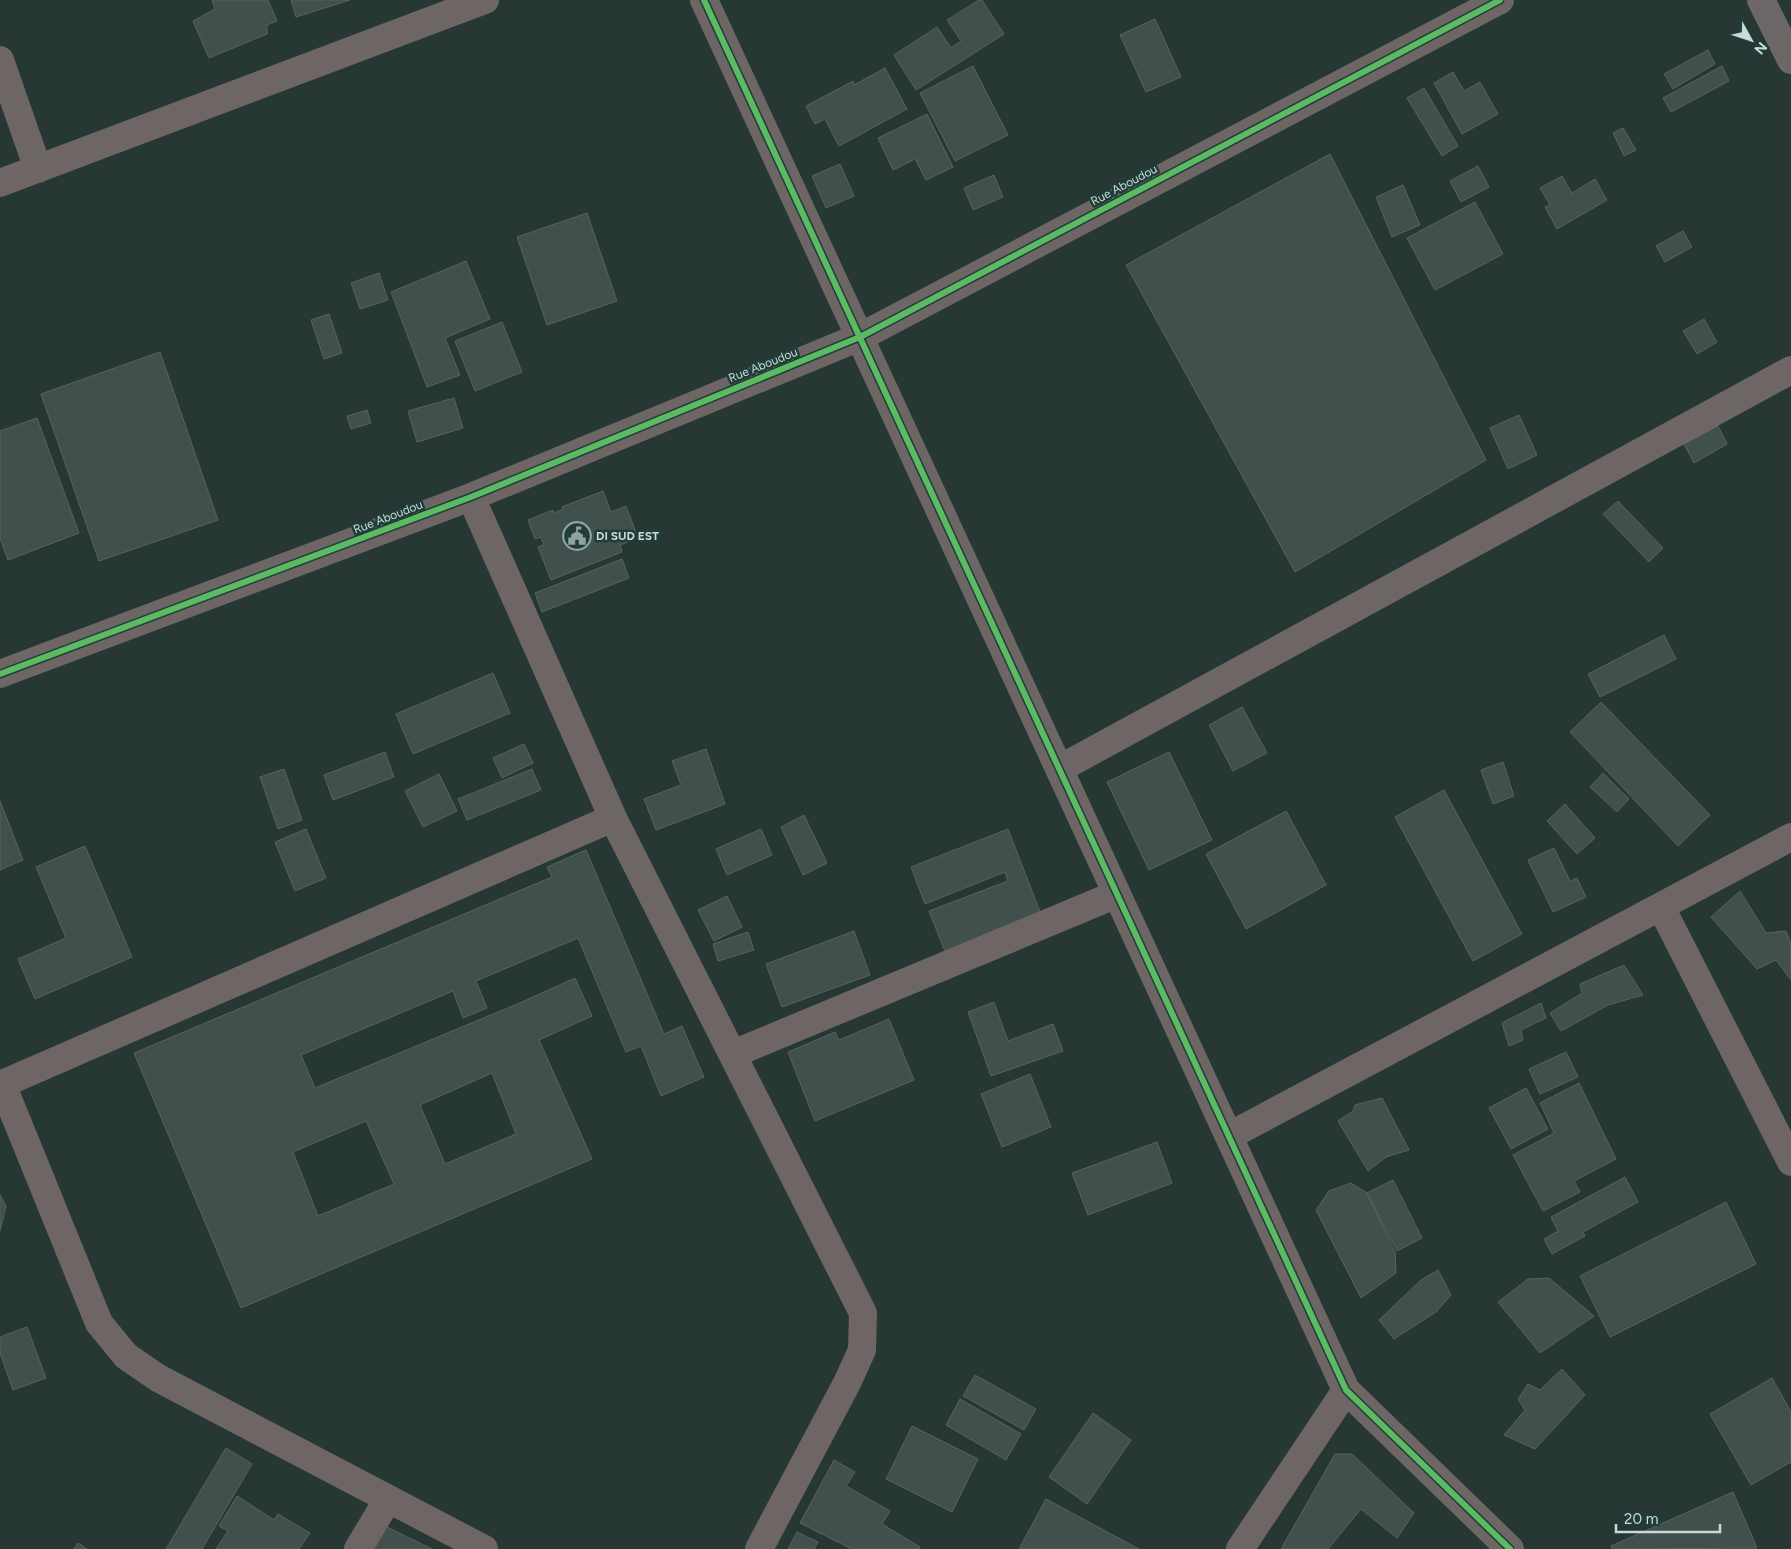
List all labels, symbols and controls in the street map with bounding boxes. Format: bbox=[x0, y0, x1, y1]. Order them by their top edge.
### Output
north arrow bbox=[1726, 15, 1776, 65]
text: N bbox=[1751, 38, 1771, 58]
street label: Rue Aboudou bbox=[1088, 162, 1160, 208]
street label: Rue Aboudou bbox=[726, 345, 800, 385]
street label: Rue Aboudou bbox=[351, 497, 425, 537]
public building icon: DI SUD EST bbox=[562, 521, 592, 551]
place label: DI SUD EST bbox=[596, 529, 659, 543]
scale bar bbox=[1616, 1502, 1720, 1534]
text: 20 m bbox=[1624, 1510, 1658, 1528]

